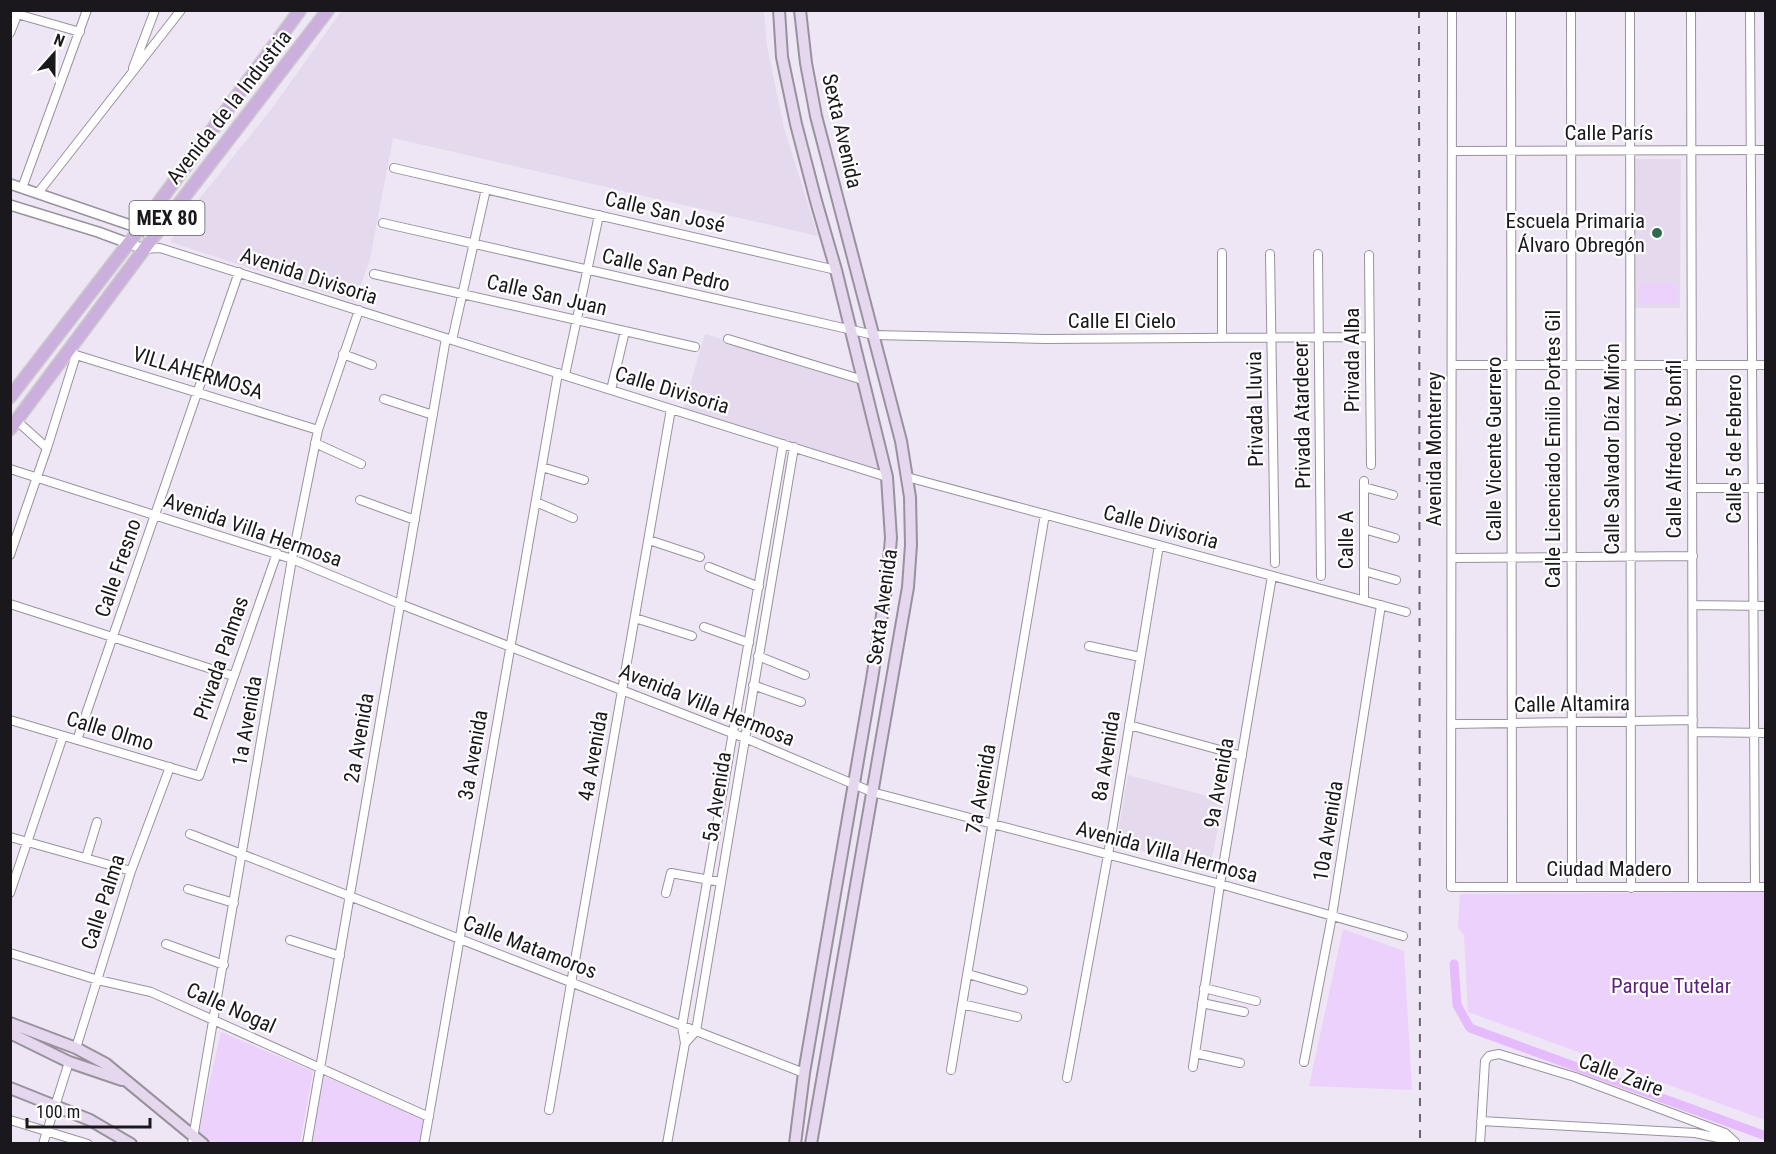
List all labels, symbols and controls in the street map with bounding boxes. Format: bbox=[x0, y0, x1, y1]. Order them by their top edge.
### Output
north arrow bbox=[24, 24, 84, 84]
street label: Avenida de la Industria bbox=[162, 25, 296, 189]
text: N bbox=[51, 30, 67, 51]
street label: Sexta Avenida bbox=[817, 71, 867, 191]
street label: Calle París bbox=[1565, 121, 1653, 145]
street label: Calle San José bbox=[603, 187, 727, 237]
road number: MEX 80 bbox=[130, 201, 204, 235]
place label: Escuela Primaria Álvaro Obregón bbox=[1506, 209, 1645, 257]
marker: Escuela Primaria Álvaro Obregón bbox=[1650, 226, 1664, 240]
street label: Avenida Divisoria bbox=[237, 243, 381, 309]
street label: Calle San Pedro bbox=[600, 244, 732, 296]
street label: Calle San Juan bbox=[484, 270, 610, 320]
street label: Privada Alba bbox=[1340, 308, 1364, 412]
street label: Calle El Cielo bbox=[1068, 309, 1176, 333]
street label: Calle Licenciado Emilio Portes Gil bbox=[1541, 310, 1565, 588]
street label: Privada Atardecer bbox=[1289, 341, 1315, 489]
street label: VILLAHERMOSA bbox=[130, 342, 266, 404]
street label: Calle Salvador Díaz Mirón bbox=[1600, 343, 1624, 555]
street label: Privada Lluvia bbox=[1242, 351, 1268, 467]
street label: Calle Vicente Guerrero bbox=[1482, 356, 1506, 542]
street label: Calle Alfredo V. Bonfil bbox=[1662, 360, 1686, 538]
street label: Calle Divisoria bbox=[612, 361, 732, 419]
street label: Avenida Monterrey bbox=[1422, 372, 1446, 526]
street label: Calle 5 de Febrero bbox=[1722, 374, 1746, 524]
street label: Avenida Villa Hermosa bbox=[161, 488, 345, 572]
street label: Calle Divisoria bbox=[1101, 500, 1221, 554]
street label: Calle A bbox=[1334, 511, 1358, 569]
street label: Calle Fresno bbox=[90, 516, 146, 620]
street label: Sexta Avenida bbox=[862, 547, 902, 667]
street label: Privada Palmas bbox=[189, 593, 253, 723]
street label: Avenida Villa Hermosa bbox=[616, 659, 798, 751]
street label: 1a Avenida bbox=[227, 674, 267, 768]
street label: 2a Avenida bbox=[339, 691, 379, 785]
street label: Calle Altamira bbox=[1514, 691, 1630, 717]
street label: Calle Olmo bbox=[63, 706, 157, 756]
street label: 3a Avenida bbox=[453, 708, 493, 802]
street label: 4a Avenida bbox=[573, 709, 613, 803]
street label: 8a Avenida bbox=[1087, 709, 1125, 803]
street label: 9a Avenida bbox=[1199, 736, 1239, 830]
street label: 7a Avenida bbox=[961, 742, 1001, 836]
street label: 5a Avenida bbox=[698, 750, 736, 844]
street label: 10a Avenida bbox=[1308, 779, 1348, 883]
street label: Avenida Villa Hermosa bbox=[1074, 816, 1260, 888]
street label: Calle Palma bbox=[76, 851, 130, 953]
street label: Ciudad Madero bbox=[1546, 857, 1672, 881]
street label: Calle Matamoros bbox=[460, 911, 600, 983]
park label: Parque Tutelar bbox=[1611, 974, 1731, 998]
street label: Calle Nogal bbox=[183, 978, 279, 1038]
street label: Calle Zaire bbox=[1575, 1049, 1667, 1101]
scale bar bbox=[27, 1091, 150, 1129]
text: 100 m bbox=[36, 1101, 80, 1122]

